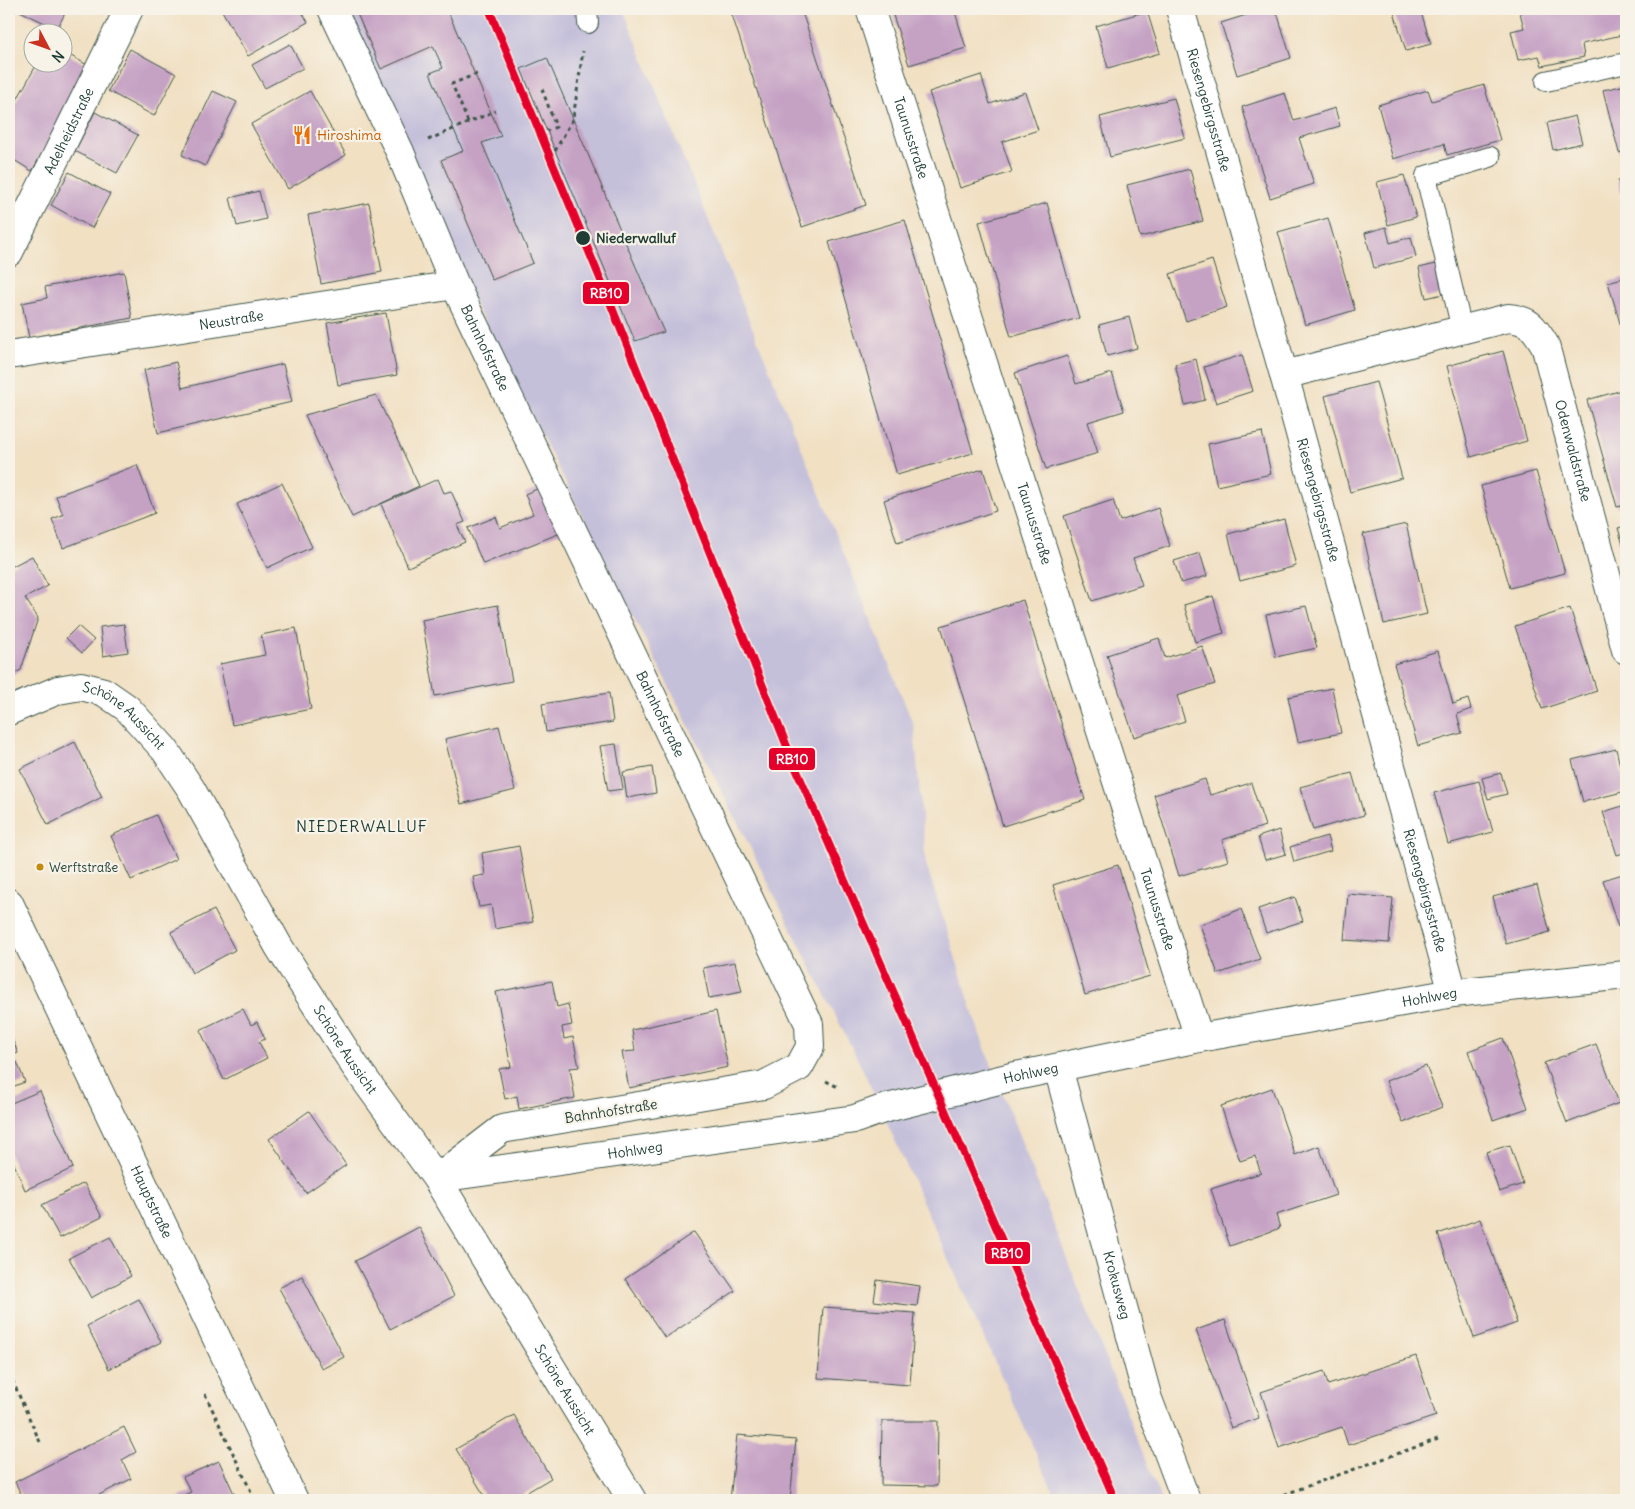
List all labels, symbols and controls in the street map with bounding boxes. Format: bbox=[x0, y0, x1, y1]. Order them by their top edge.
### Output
north arrow bbox=[22, 22, 72, 72]
street label: Riesengebirgsstraße bbox=[1183, 46, 1235, 174]
text: N bbox=[48, 47, 68, 66]
street label: Adelheidstraße bbox=[40, 85, 98, 177]
street label: Taunusstraße bbox=[890, 94, 933, 181]
restaurant icon: Hiroshima bbox=[291, 124, 313, 146]
place label: Hiroshima bbox=[317, 126, 382, 144]
marker: Niederwalluf bbox=[574, 229, 592, 247]
place label: Niederwalluf bbox=[596, 229, 677, 247]
line badge: RB10 bbox=[582, 281, 630, 305]
text: RB10 bbox=[590, 284, 622, 302]
street label: Bahnhofstraße bbox=[457, 302, 513, 394]
street label: Neustraße bbox=[198, 306, 265, 334]
street label: Odenwaldstraße bbox=[1551, 398, 1595, 504]
street label: Riesengebirgsstraße bbox=[1293, 436, 1344, 564]
street label: Taunusstraße bbox=[1013, 480, 1056, 567]
street label: Bahnhofstraße bbox=[632, 668, 689, 760]
street label: Schöne Aussicht bbox=[81, 678, 169, 754]
line badge: RB10 bbox=[768, 747, 816, 771]
text: RB10 bbox=[776, 750, 808, 768]
district label: NIEDERWALLUF bbox=[296, 816, 428, 836]
street label: Riesengebirgsstraße bbox=[1400, 827, 1450, 954]
place label: Werftstraße bbox=[49, 859, 118, 876]
marker: Werftstraße bbox=[35, 862, 45, 872]
street label: Taunusstraße bbox=[1136, 866, 1179, 952]
street label: Hohlweg bbox=[1401, 984, 1458, 1011]
street label: Schöne Aussicht bbox=[310, 1002, 381, 1098]
street label: Hohlweg bbox=[1001, 1058, 1060, 1088]
street label: Bahnhofstraße bbox=[563, 1095, 659, 1127]
street label: Hohlweg bbox=[606, 1137, 664, 1163]
street label: Hauptstraße bbox=[127, 1162, 177, 1241]
line badge: RB10 bbox=[984, 1241, 1031, 1265]
text: RB10 bbox=[991, 1244, 1023, 1262]
street label: Krokusweg bbox=[1099, 1249, 1135, 1321]
street label: Schöne Aussicht bbox=[531, 1341, 599, 1438]

